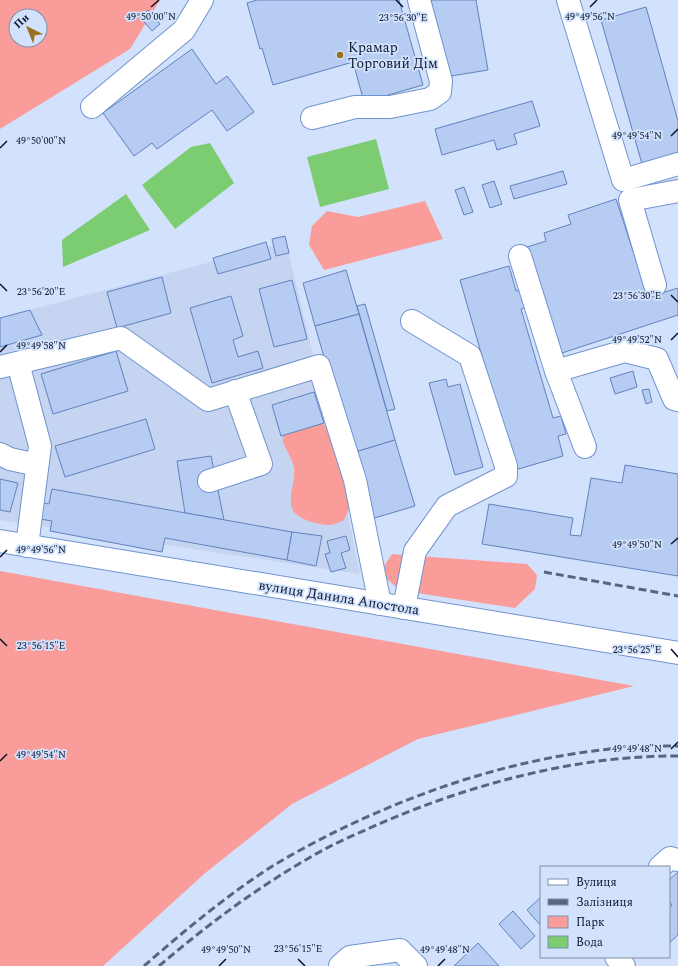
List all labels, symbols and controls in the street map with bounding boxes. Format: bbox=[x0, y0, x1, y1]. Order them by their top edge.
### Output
north arrow bbox=[8, 8, 48, 48]
text: Пн bbox=[10, 9, 33, 33]
text: 49°50'00"N bbox=[126, 9, 176, 25]
text: 49°49'56"N bbox=[565, 9, 615, 25]
text: 23°56'30"E bbox=[379, 10, 427, 26]
place label: Крамар Торговий Дім bbox=[348, 37, 438, 74]
marker: Крамар Торговий Дім bbox=[335, 50, 345, 60]
text: 49°49'54"N bbox=[612, 128, 662, 144]
text: 49°50'00"N bbox=[16, 133, 66, 149]
text: 23°56'20"E bbox=[17, 284, 65, 300]
text: 23°56'30"E bbox=[613, 288, 661, 304]
text: 49°49'52"N bbox=[612, 332, 662, 348]
text: 49°49'58"N bbox=[16, 338, 66, 354]
text: 49°49'50"N bbox=[612, 537, 662, 553]
text: 49°49'56"N bbox=[16, 542, 66, 558]
street label: вулиця Данила Апостола bbox=[257, 574, 421, 621]
text: 23°56'15"E bbox=[17, 638, 65, 654]
text: 23°56'25"E bbox=[613, 642, 661, 658]
text: 49°49'48"N bbox=[612, 741, 662, 757]
text: 49°49'54"N bbox=[16, 747, 66, 763]
legend bbox=[540, 866, 670, 958]
text: Вулиця bbox=[576, 873, 617, 892]
text: Залізниця bbox=[576, 893, 633, 912]
text: Парк bbox=[576, 913, 605, 932]
text: Вода bbox=[576, 933, 603, 952]
text: 23°56'15"E bbox=[274, 941, 322, 957]
text: 49°49'50"N bbox=[201, 942, 251, 958]
text: 49°49'48"N bbox=[420, 942, 470, 958]

